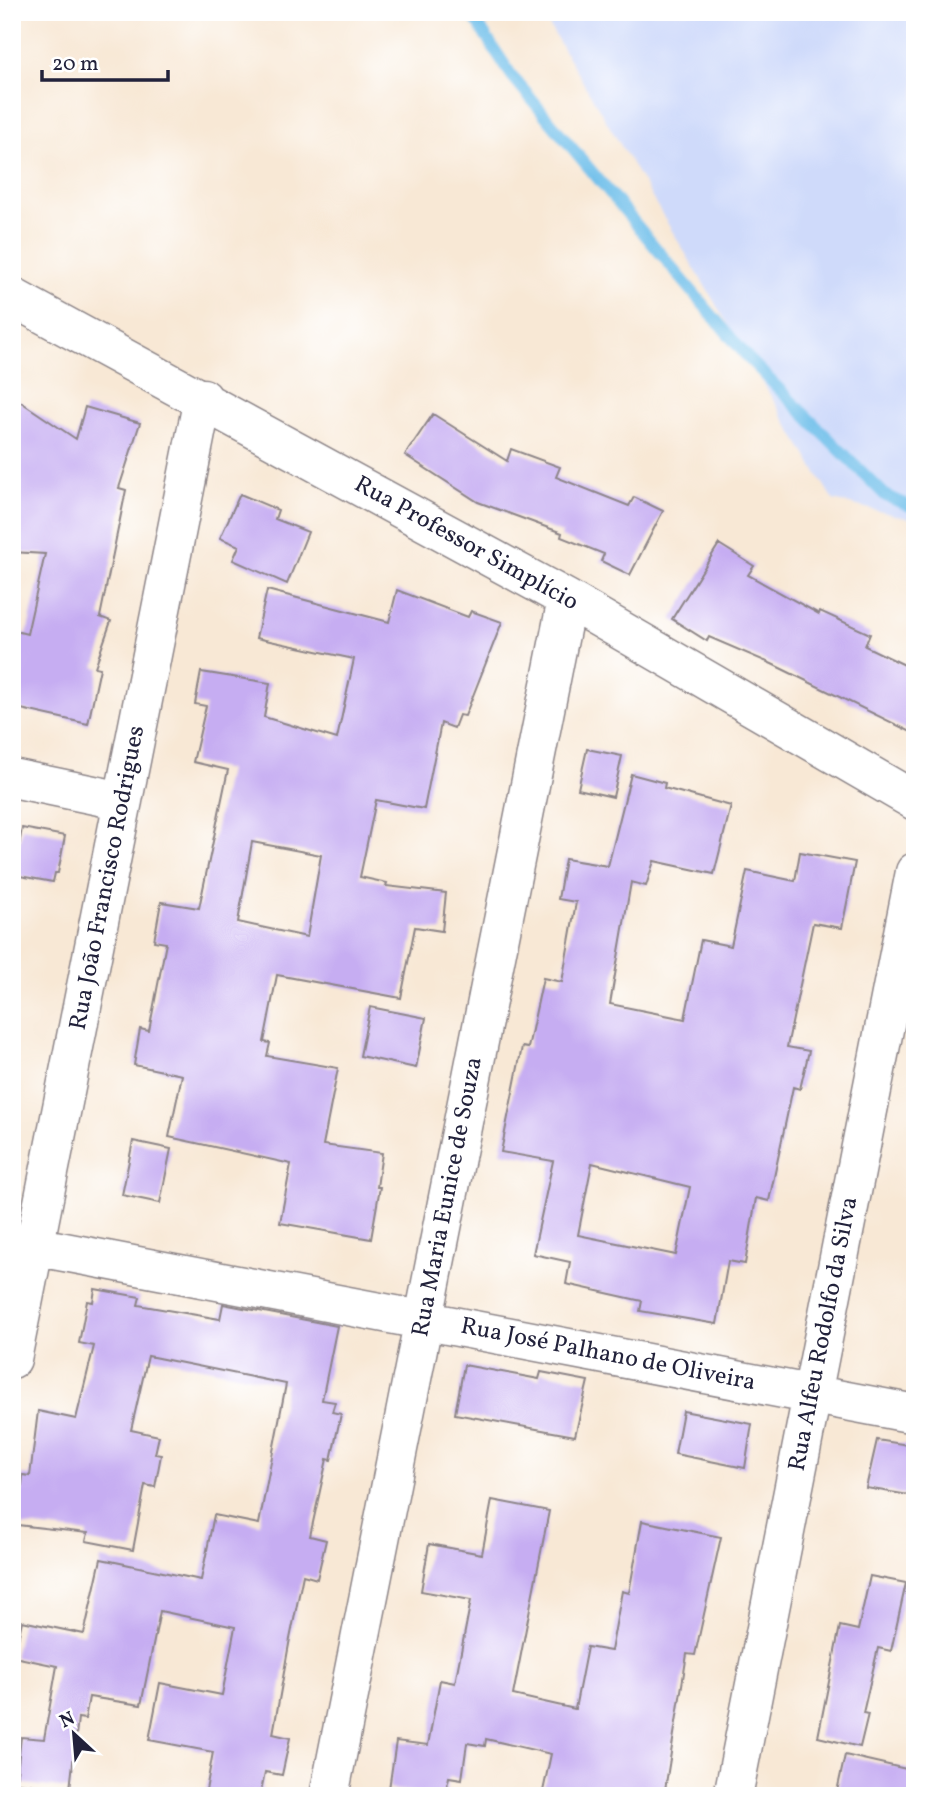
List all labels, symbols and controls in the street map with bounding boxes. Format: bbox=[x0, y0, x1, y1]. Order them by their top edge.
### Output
scale bar bbox=[42, 38, 168, 82]
text: 20 m bbox=[52, 50, 98, 79]
street label: Rua Professor Simplício bbox=[348, 468, 584, 620]
street label: Rua João Francisco Rodrigues bbox=[62, 723, 154, 1033]
street label: Rua Maria Eunice de Souza bbox=[404, 1054, 492, 1340]
street label: Rua Alfeu Rodolfo da Silva bbox=[781, 1194, 867, 1474]
street label: Rua José Palhano de Oliveira bbox=[458, 1310, 758, 1400]
north arrow bbox=[38, 1700, 108, 1770]
text: N bbox=[56, 1706, 80, 1735]

